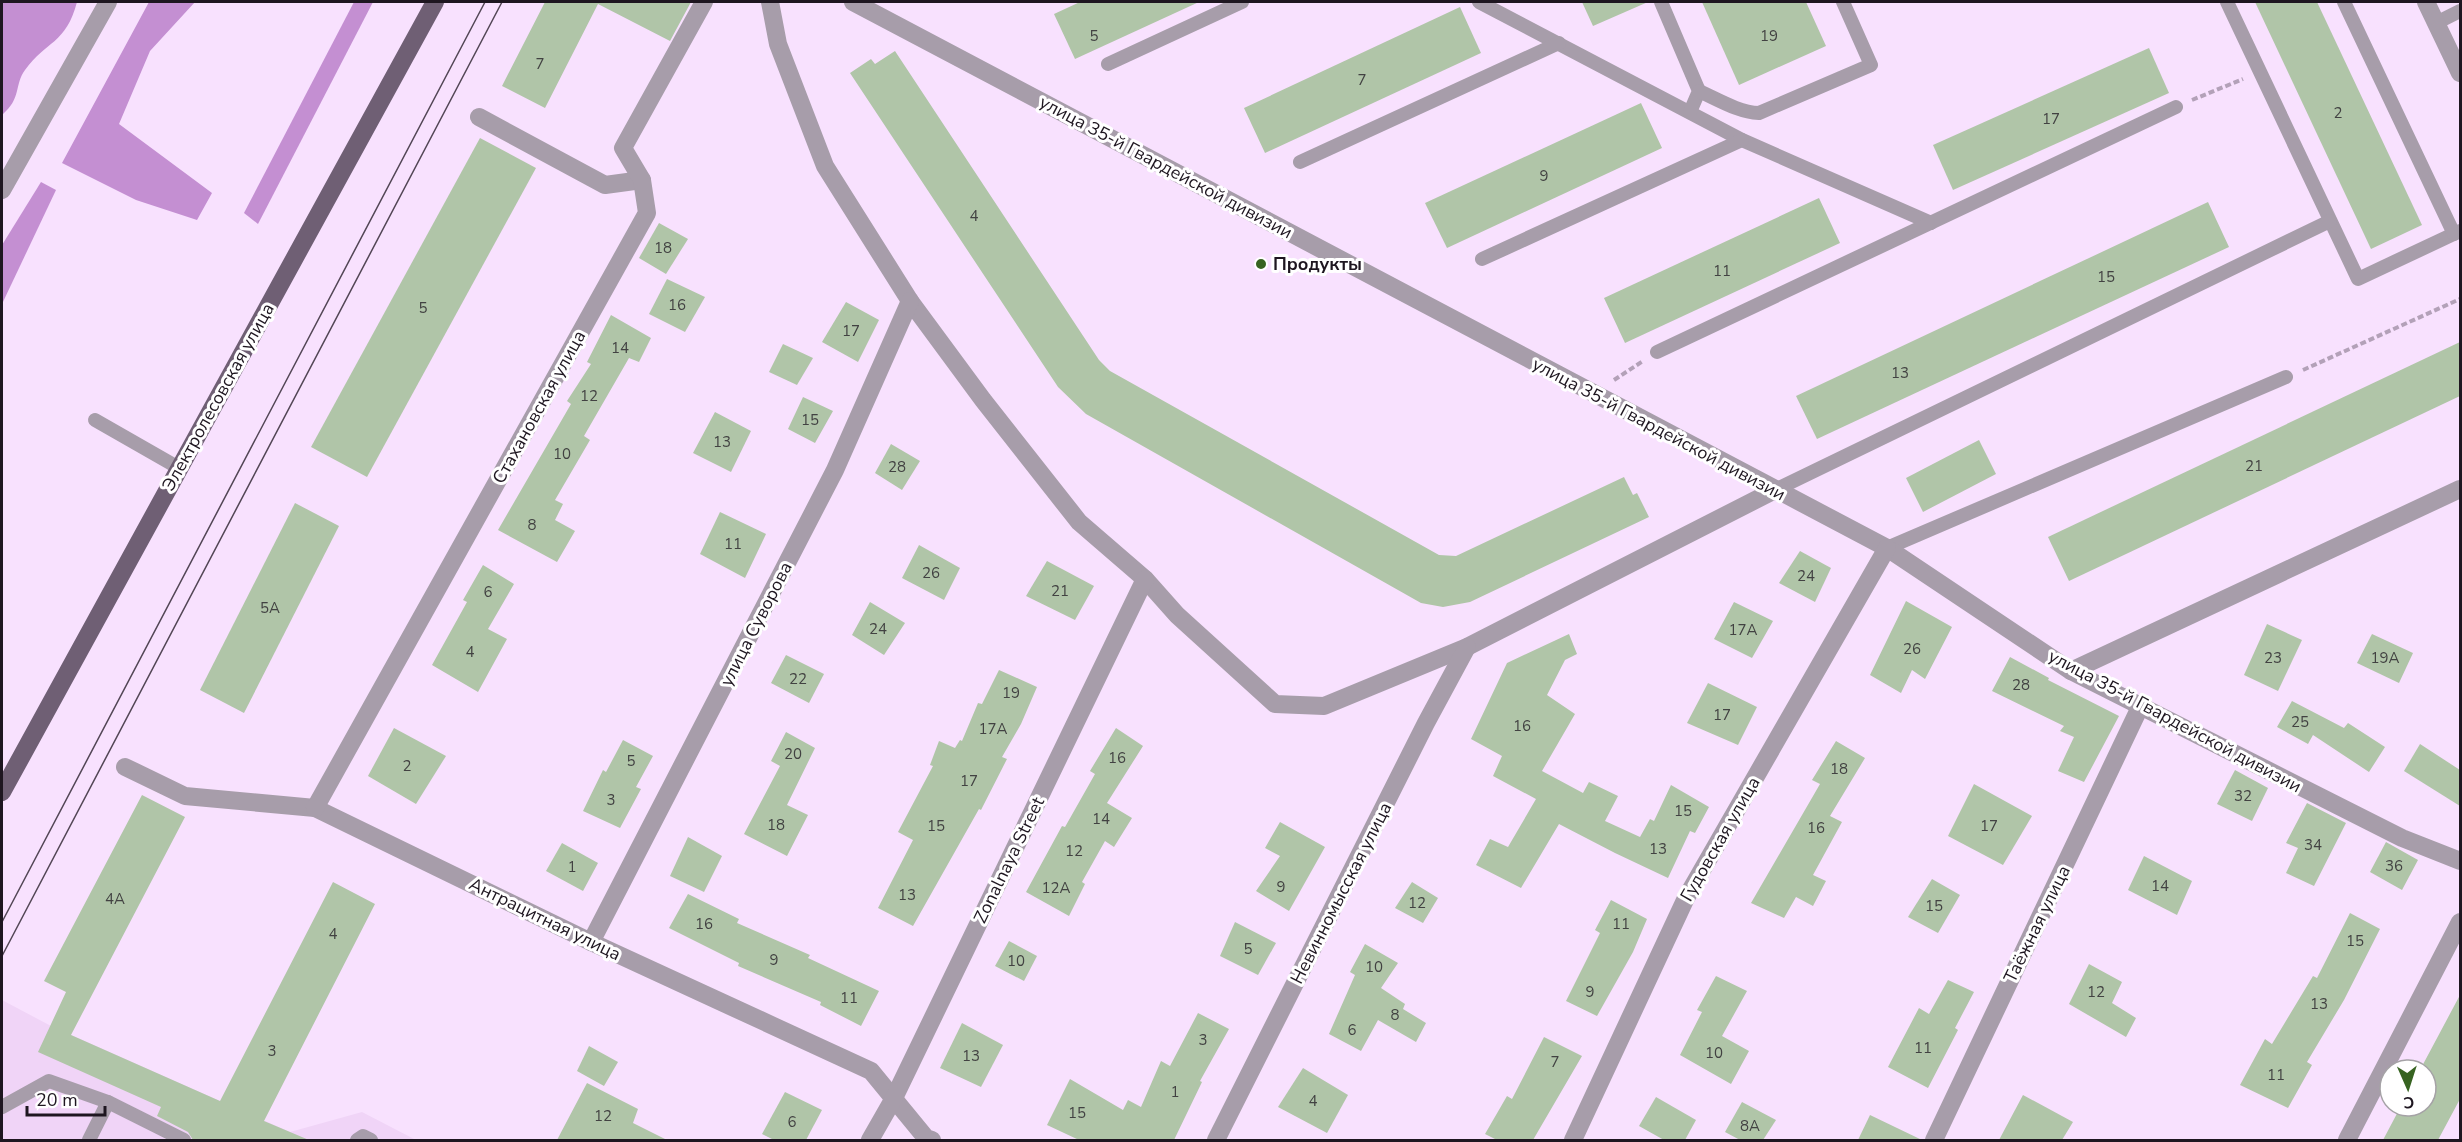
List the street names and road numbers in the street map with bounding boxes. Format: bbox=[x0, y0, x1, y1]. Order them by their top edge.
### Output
street label: улица 35-й Гвардейской дивизии bbox=[1035, 90, 1297, 244]
street label: Электролесовская улица bbox=[156, 299, 280, 495]
street label: Стахановская улица bbox=[487, 326, 591, 488]
street label: улица 35-й Гвардейской дивизии bbox=[1528, 352, 1790, 506]
street label: улица Суворова bbox=[714, 558, 798, 690]
street label: улица 35-й Гвардейской дивизии bbox=[2044, 644, 2306, 798]
street label: Гудовская улица bbox=[1675, 772, 1765, 906]
street label: Zonalnaya Street bbox=[968, 792, 1050, 927]
street label: Невинномысская улица bbox=[1285, 798, 1397, 988]
street label: Таёжная улица bbox=[1998, 861, 2076, 987]
street label: Антрацитная улица bbox=[465, 872, 625, 966]

